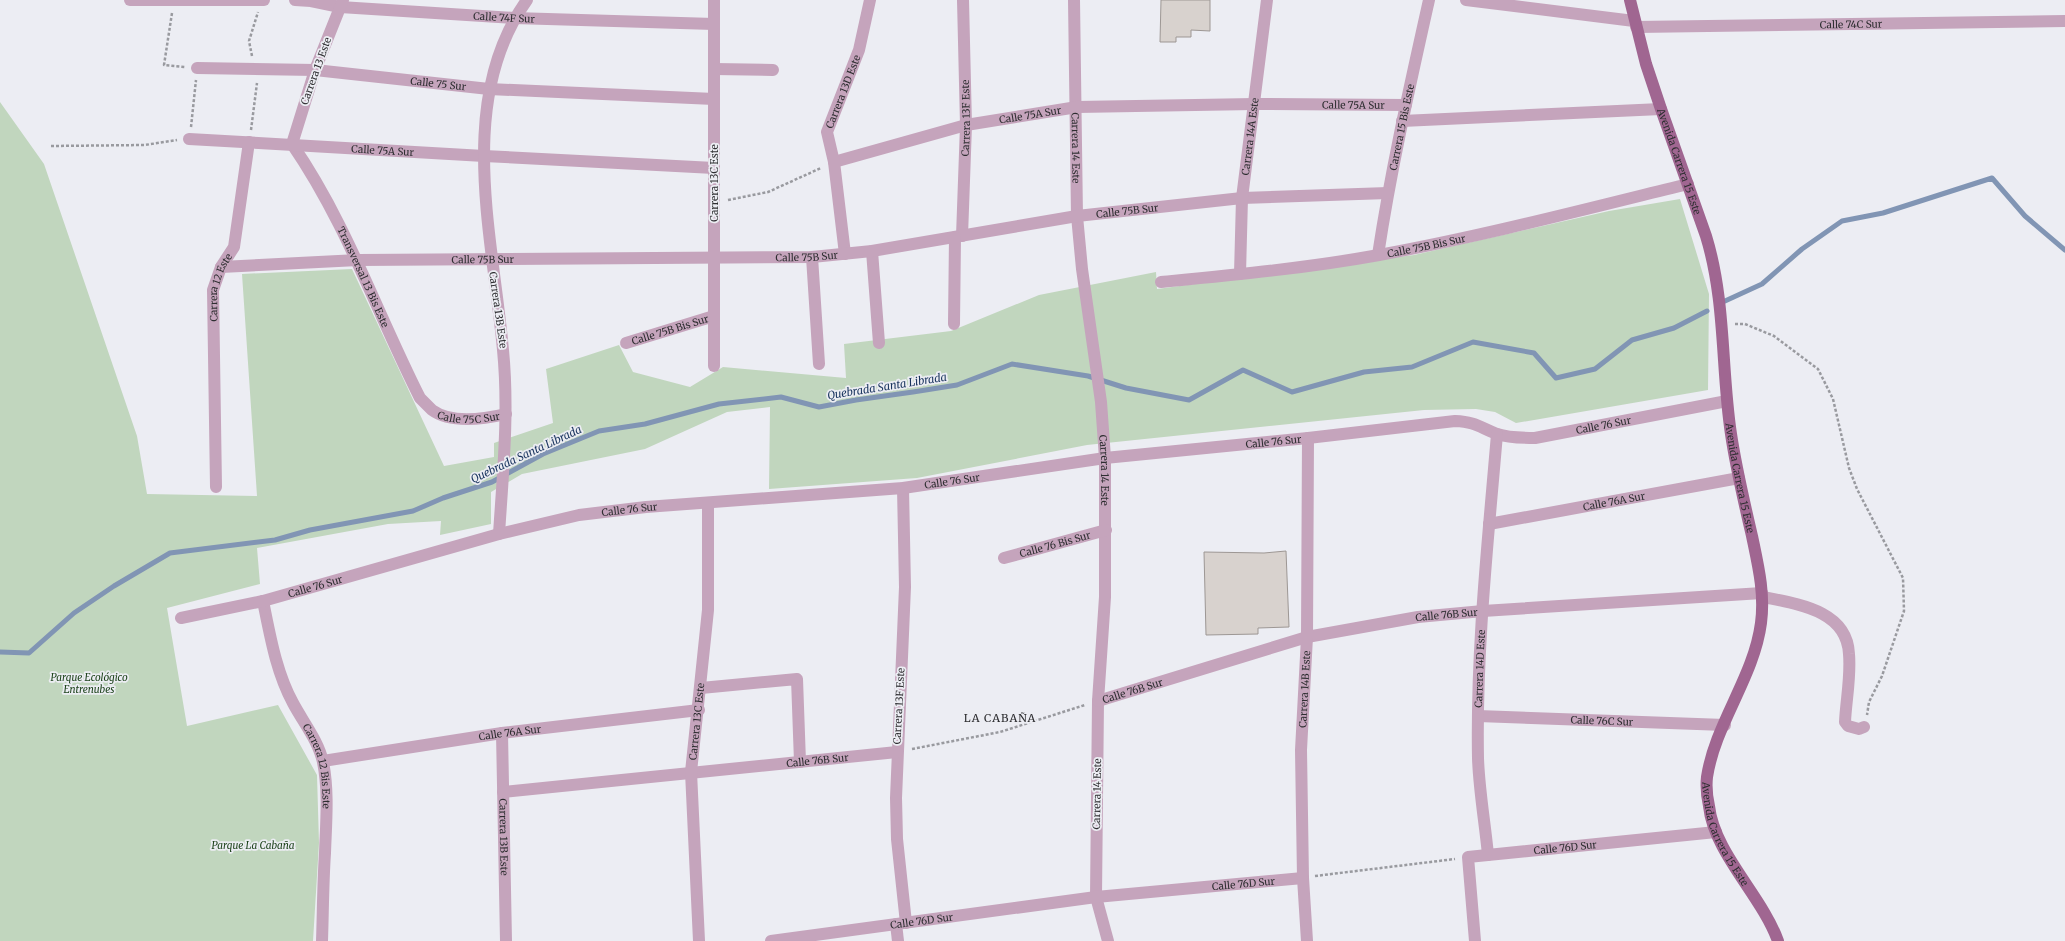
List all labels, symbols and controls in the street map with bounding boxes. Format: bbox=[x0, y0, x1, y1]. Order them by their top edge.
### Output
street label: Calle 74F Sur bbox=[473, 9, 535, 25]
street label: Calle 74C Sur bbox=[1820, 17, 1883, 31]
street label: Carrera 13 Este bbox=[298, 36, 334, 106]
street label: Carrera 13D Este bbox=[823, 53, 863, 130]
street label: Calle 75 Sur bbox=[410, 74, 467, 93]
street label: Carrera 13F Este bbox=[958, 80, 973, 157]
street label: Carrera 15 Bis Este bbox=[1386, 83, 1417, 172]
street label: Carrera 14A Este bbox=[1238, 97, 1261, 176]
street label: Calle 75A Sur bbox=[1322, 98, 1385, 111]
street label: Calle 75A Sur bbox=[998, 103, 1063, 126]
street label: Avenida Carrera 15 Este bbox=[1654, 106, 1704, 216]
street label: Carrera 14 Este bbox=[1069, 112, 1083, 184]
street label: Calle 75A Sur bbox=[351, 142, 415, 158]
street label: Carrera 13C Este bbox=[708, 144, 721, 222]
street label: Calle 75B Sur bbox=[1095, 201, 1159, 220]
street label: Transversal 13 Bis Este bbox=[335, 224, 392, 329]
street label: Calle 75B Bis Sur bbox=[1386, 231, 1467, 260]
street label: Calle 75B Sur bbox=[776, 248, 839, 264]
street label: Carrera 12 Este bbox=[206, 251, 235, 322]
street label: Calle 75B Sur bbox=[452, 252, 515, 266]
street label: Carrera 13B Este bbox=[486, 271, 510, 349]
street label: Calle 75B Bis Sur bbox=[630, 311, 710, 347]
water label: Quebrada Santa Librada bbox=[826, 370, 948, 402]
street label: Calle 75C Sur bbox=[436, 408, 501, 426]
street label: Calle 76 Sur bbox=[1575, 413, 1633, 437]
street label: Avenida Carrera 15 Este bbox=[1723, 421, 1758, 534]
water label: Quebrada Santa Librada bbox=[468, 422, 584, 486]
street label: Calle 76 Sur bbox=[1245, 432, 1302, 451]
street label: Carrera 14 Este bbox=[1097, 434, 1112, 506]
street label: Calle 76 Sur bbox=[923, 470, 981, 491]
street label: Calle 76A Sur bbox=[1582, 489, 1647, 513]
street label: Calle 76 Sur bbox=[601, 500, 658, 519]
street label: Calle 76 Bis Sur bbox=[1018, 528, 1093, 560]
street label: Calle 76 Sur bbox=[286, 572, 344, 600]
street label: Calle 76B Sur bbox=[1415, 605, 1479, 624]
street label: Carrera 14D Este bbox=[1472, 629, 1488, 708]
street label: Carrera 14B Este bbox=[1296, 650, 1313, 728]
street label: Carrera 13F Este bbox=[891, 667, 907, 745]
park label: Parque Ecológico Entrenubes bbox=[50, 671, 128, 696]
street label: Calle 76B Sur bbox=[1101, 675, 1165, 706]
street label: Carrera 13C Este bbox=[686, 682, 707, 761]
district label: LA CABAÑA bbox=[964, 711, 1036, 725]
street label: Calle 76C Sur bbox=[1570, 713, 1634, 728]
street label: Carrera 12 Bis Este bbox=[300, 721, 333, 809]
street label: Calle 76A Sur bbox=[478, 722, 542, 743]
street label: Calle 76B Sur bbox=[786, 750, 850, 770]
street label: Carrera 14 Este bbox=[1090, 758, 1104, 830]
street label: Avenida Carrera 15 Este bbox=[1700, 781, 1752, 888]
street label: Carrera 13B Este bbox=[497, 798, 511, 876]
street label: Calle 76D Sur bbox=[1533, 838, 1598, 857]
park label: Parque La Cabaña bbox=[211, 839, 295, 852]
street label: Calle 76D Sur bbox=[1211, 874, 1276, 893]
street label: Calle 76D Sur bbox=[889, 910, 954, 931]

